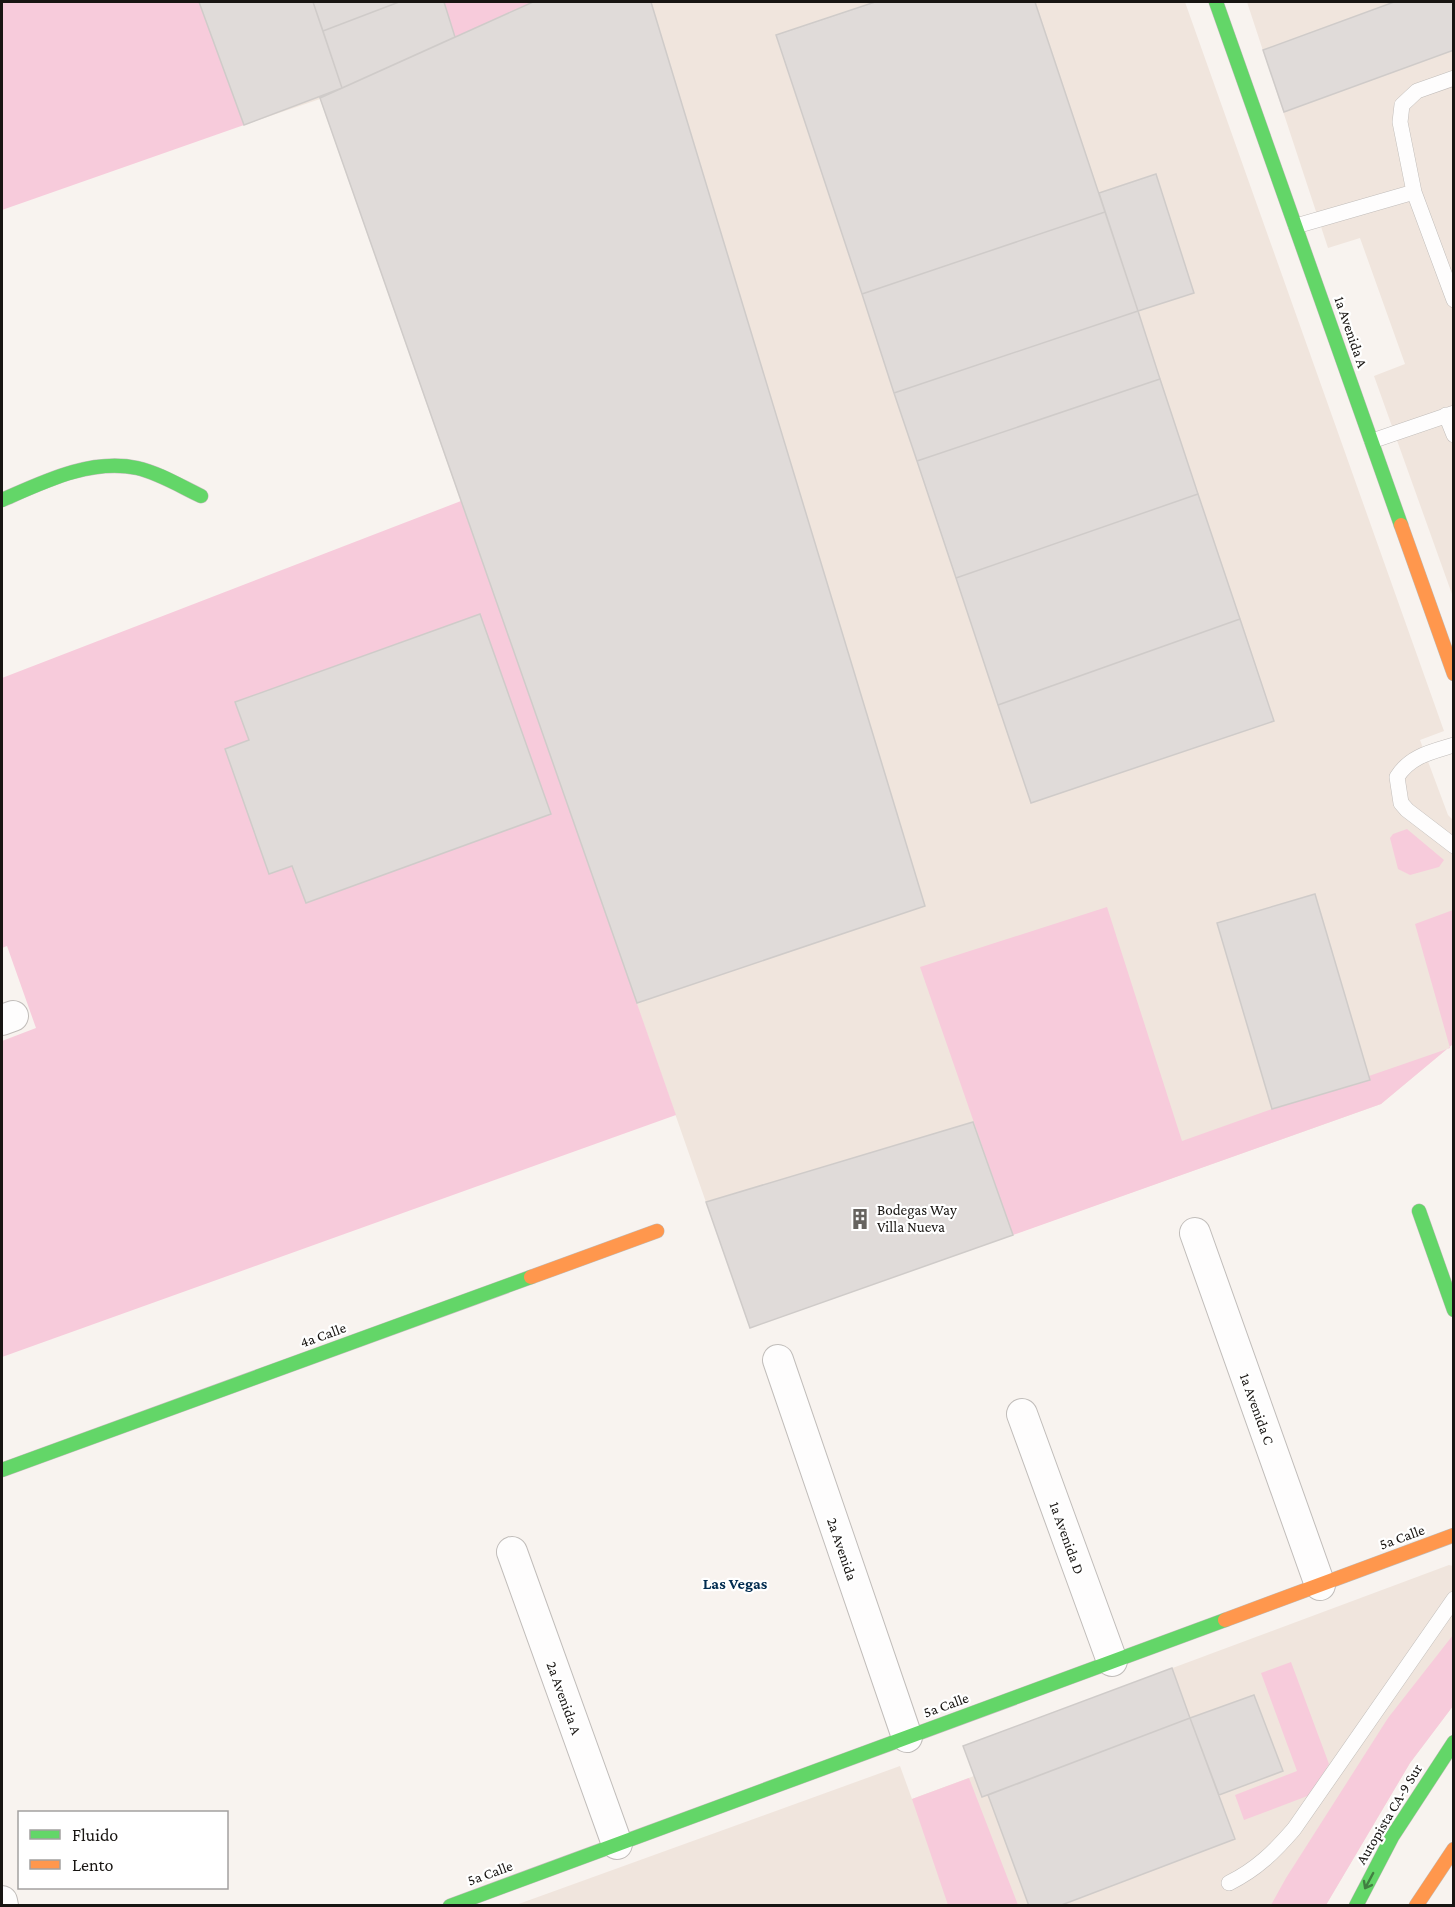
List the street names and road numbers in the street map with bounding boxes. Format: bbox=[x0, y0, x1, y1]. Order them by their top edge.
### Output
street label: 1a Avenida A bbox=[1331, 294, 1371, 370]
street label: 4a Calle bbox=[298, 1319, 348, 1351]
street label: 1a Avenida C bbox=[1237, 1371, 1277, 1447]
street label: 1a Avenida D bbox=[1046, 1500, 1088, 1576]
street label: 2a Avenida bbox=[824, 1516, 860, 1583]
street label: 5a Calle bbox=[1377, 1521, 1427, 1553]
street label: 2a Avenida A bbox=[543, 1659, 585, 1737]
street label: 5a Calle bbox=[921, 1689, 971, 1721]
street label: Autopista CA-9 Sur bbox=[1353, 1760, 1426, 1868]
street label: 5a Calle bbox=[465, 1857, 515, 1889]

